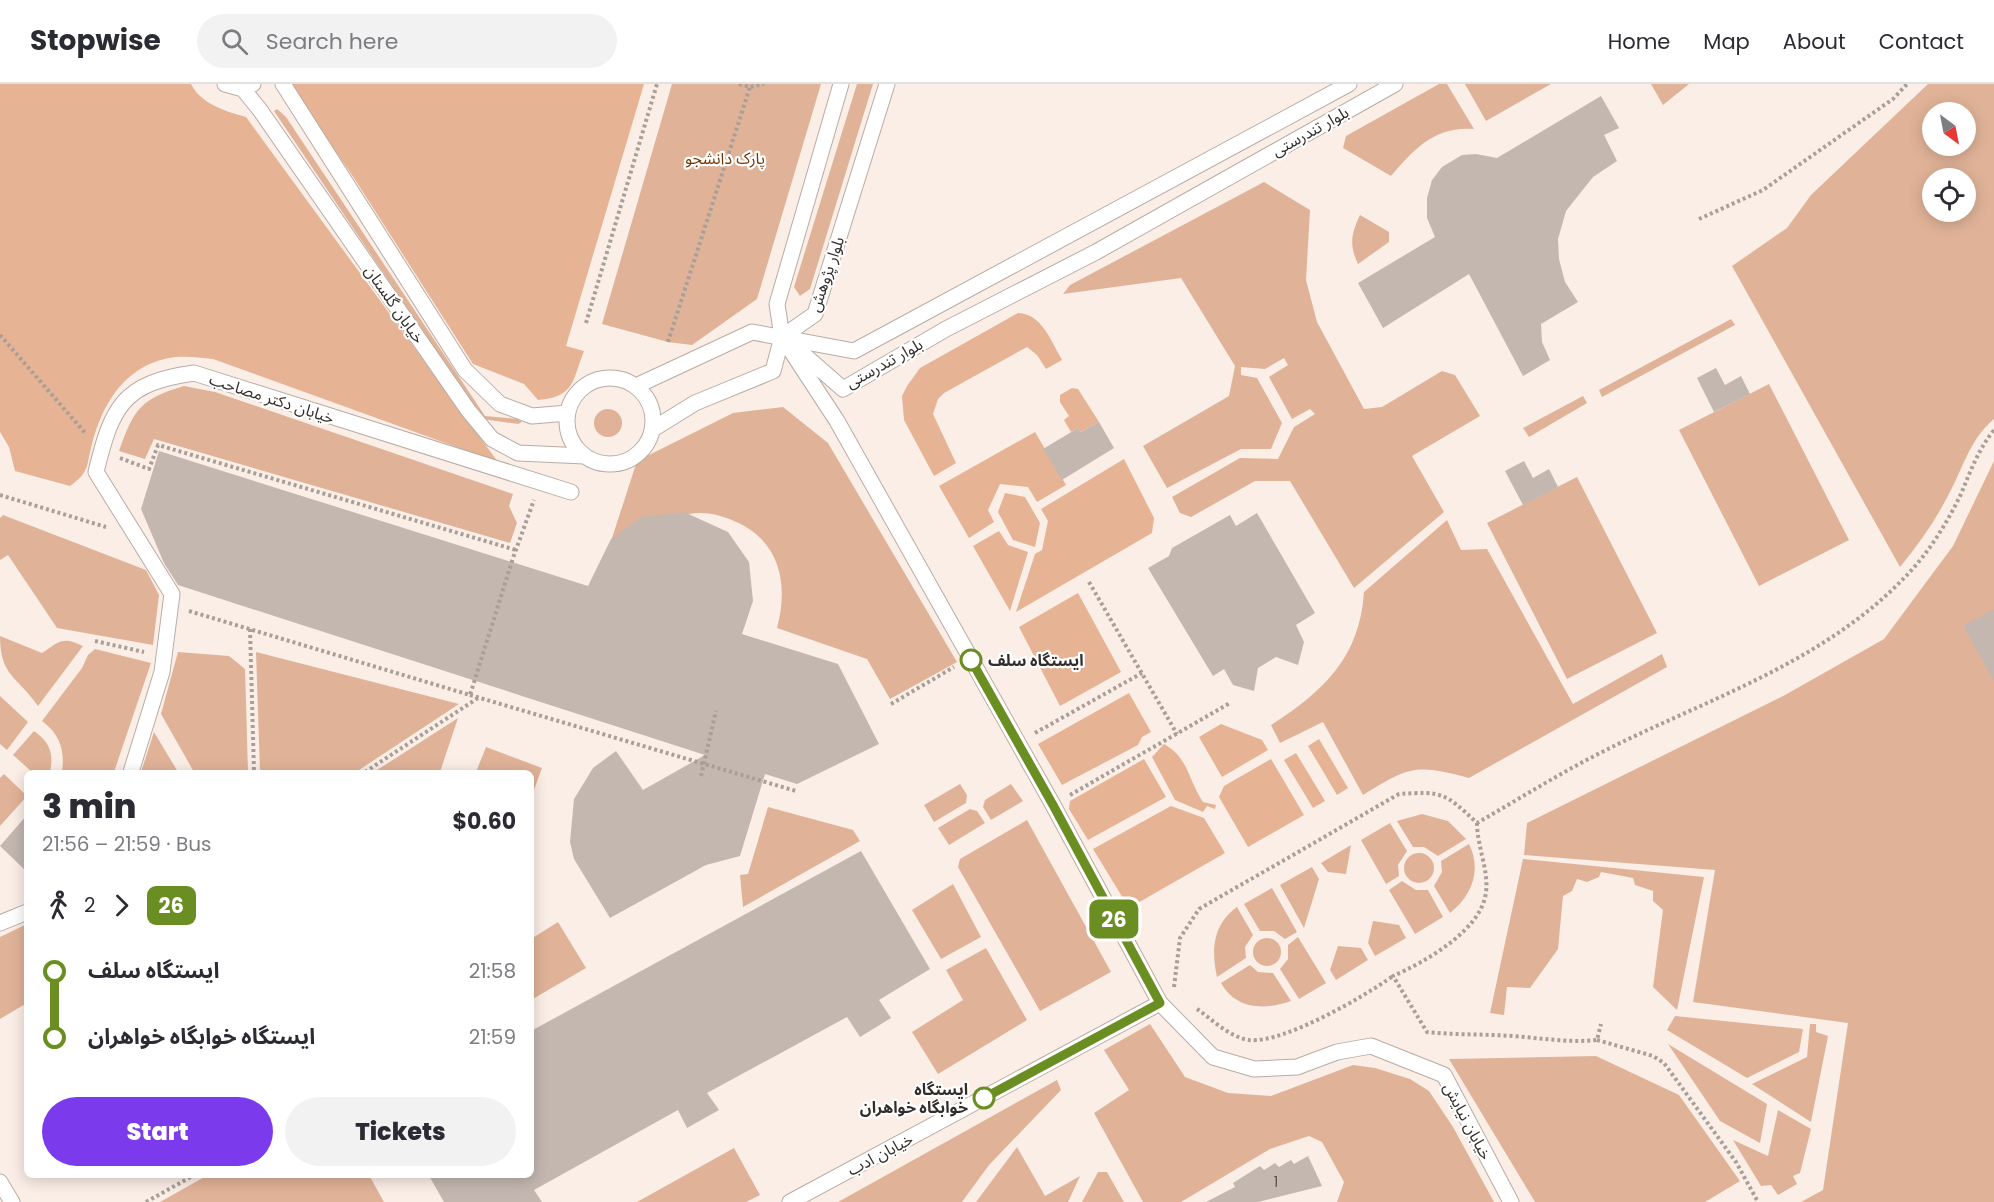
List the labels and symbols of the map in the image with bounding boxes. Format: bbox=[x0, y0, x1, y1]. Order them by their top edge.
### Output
street label: بلوار تندرستی bbox=[1267, 101, 1353, 162]
north arrow bbox=[1922, 102, 1976, 156]
park label: پارک دانشجو bbox=[685, 147, 765, 170]
street label: بلوار پژوهش bbox=[803, 233, 850, 315]
street label: خیابان گلستان bbox=[359, 260, 430, 348]
street label: بلوار تندرستی bbox=[841, 333, 927, 394]
street label: خیابان دکتر مصاحب bbox=[206, 367, 337, 430]
marker: ایستگاه سلف bbox=[960, 649, 982, 671]
place label: ایستگاه سلف bbox=[988, 649, 1084, 672]
line badge: 26 bbox=[1087, 900, 1141, 938]
place label: ایستگاه خوابگاه خواهران bbox=[860, 1078, 968, 1119]
street label: خیابان نیایش bbox=[1438, 1079, 1497, 1164]
marker: ایستگاه خوابگاه خواهران bbox=[973, 1087, 995, 1109]
street label: خیابان ادب bbox=[843, 1127, 917, 1181]
house number: 1 bbox=[1274, 1172, 1278, 1192]

